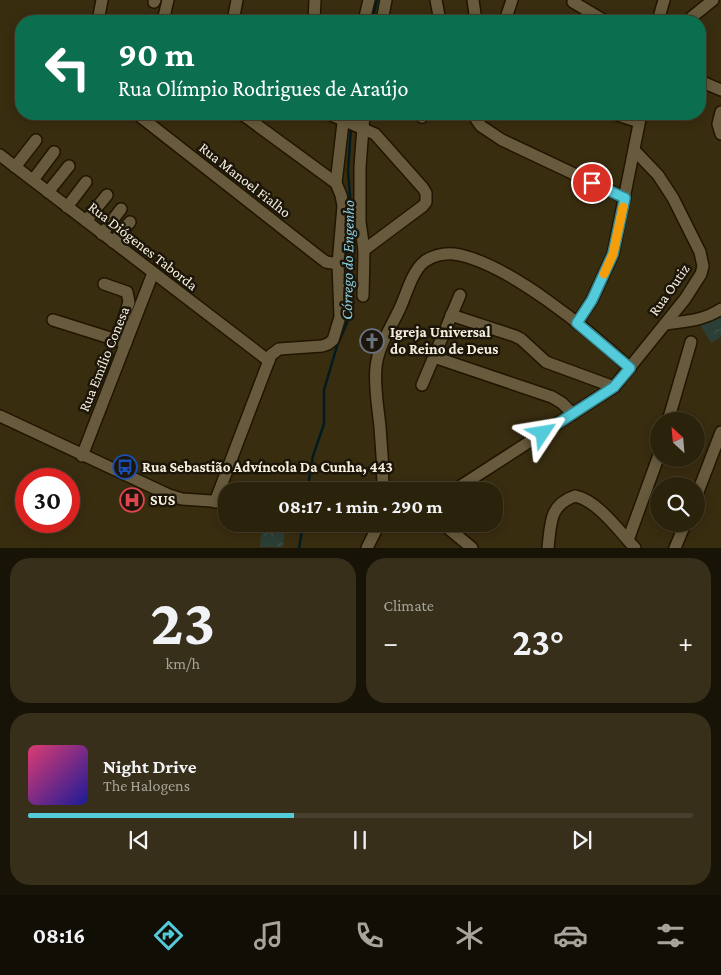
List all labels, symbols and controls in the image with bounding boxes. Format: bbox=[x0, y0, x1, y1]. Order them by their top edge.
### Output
icon: left bbox=[35, 35, 100, 100]
text: 90 m bbox=[118, 35, 195, 74]
text: Rua Olímpio Rodrigues de Araújo bbox=[118, 76, 408, 101]
street label: Rua Manoel Fialho bbox=[196, 139, 294, 221]
pin bbox=[571, 162, 613, 204]
icon: arrive bbox=[578, 169, 606, 197]
street label: Rua Diógenes Taborda bbox=[85, 198, 201, 294]
water label: Córrego do Engenho bbox=[338, 200, 358, 320]
street label: Rua Outiz bbox=[645, 261, 693, 319]
street label: Rua Emílio Conesa bbox=[76, 304, 132, 414]
place label: Igreja Universal do Reino de Deus bbox=[390, 324, 498, 357]
church icon: Igreja Universal do Reino de Deus bbox=[359, 328, 385, 354]
position arrow bbox=[516, 406, 568, 458]
north arrow bbox=[650, 412, 705, 468]
map controls bbox=[650, 412, 705, 532]
bus stop icon: Rua Sebastião Advíncola Da Cunha, 443 bbox=[112, 454, 138, 480]
place label: Rua Sebastião Advíncola Da Cunha, 443 bbox=[142, 459, 393, 475]
speed limit sign: 30 bbox=[15, 468, 80, 533]
button: search bbox=[650, 477, 705, 532]
hospital icon: SUS bbox=[119, 487, 145, 513]
place label: SUS bbox=[150, 492, 176, 508]
text: 08:17 · 1 min · 290 m bbox=[278, 496, 443, 517]
text: 23 bbox=[150, 586, 215, 658]
text: Climate bbox=[384, 597, 434, 614]
text: 23° bbox=[512, 621, 564, 663]
text: − bbox=[384, 627, 398, 658]
text: + bbox=[678, 627, 693, 658]
text: km/h bbox=[166, 655, 200, 672]
text: Night Drive bbox=[103, 756, 196, 777]
text: The Halogens bbox=[103, 777, 190, 794]
icon: previous bbox=[125, 826, 153, 854]
icon: pause bbox=[346, 826, 374, 854]
icon: next bbox=[568, 826, 596, 854]
icon: directions bbox=[151, 918, 186, 953]
icon: music bbox=[251, 918, 286, 953]
icon: phone bbox=[352, 918, 387, 953]
icon: climate bbox=[452, 918, 487, 953]
icon: car bbox=[553, 918, 588, 953]
icon: filters bbox=[653, 918, 688, 953]
text: 08:16 bbox=[33, 923, 85, 948]

